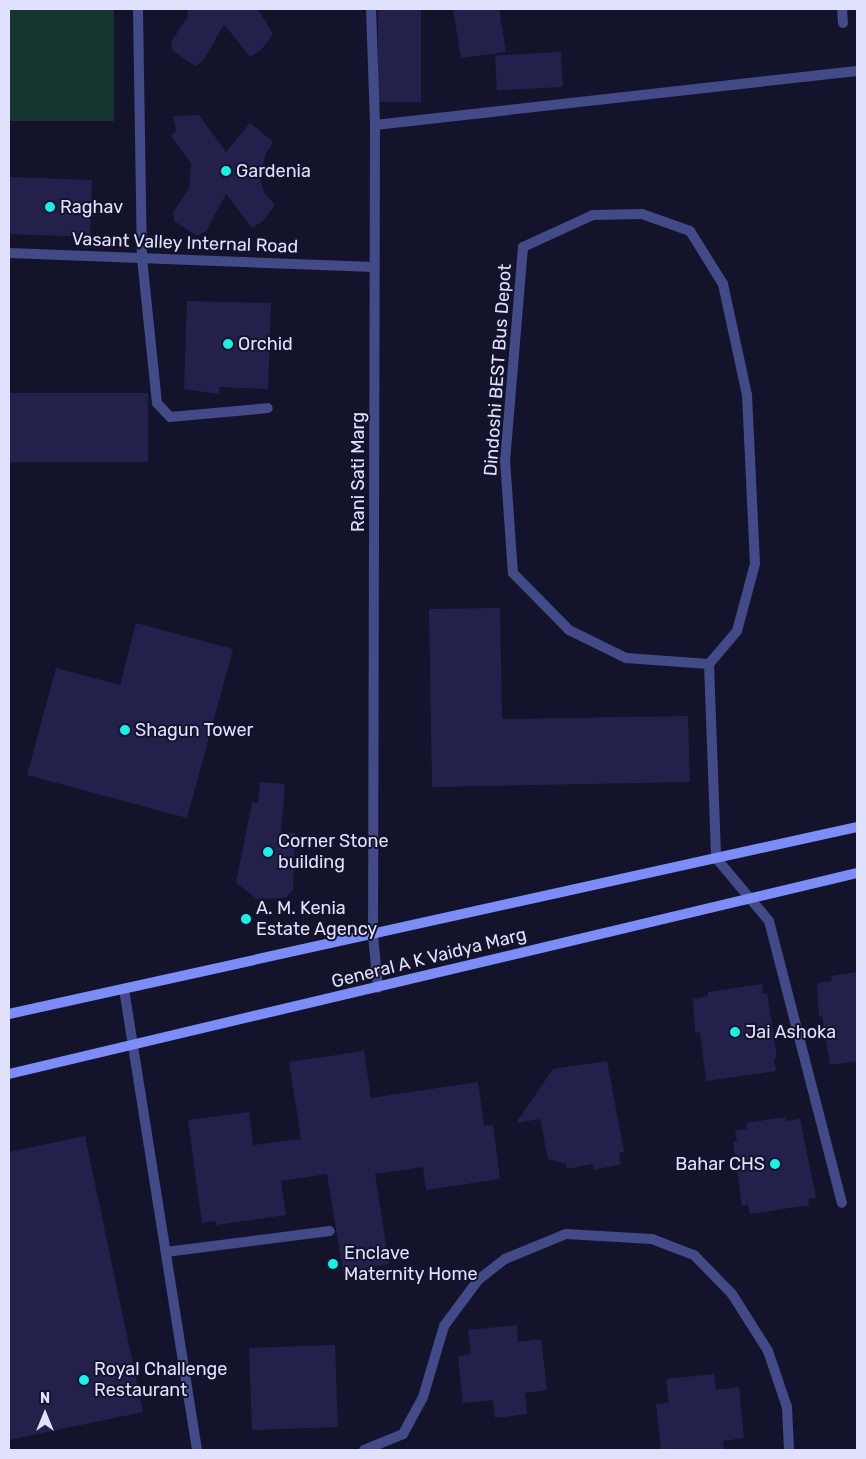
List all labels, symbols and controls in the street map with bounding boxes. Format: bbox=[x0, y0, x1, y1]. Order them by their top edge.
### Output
place label: Gardenia bbox=[236, 160, 311, 182]
marker: Gardenia bbox=[220, 165, 232, 177]
place label: Raghav bbox=[60, 196, 123, 218]
marker: Raghav bbox=[44, 201, 56, 213]
street label: Vasant Valley Internal Road bbox=[71, 228, 299, 258]
street label: Dindoshi BEST Bus Depot bbox=[480, 263, 516, 477]
place label: Orchid bbox=[238, 333, 293, 355]
marker: Orchid bbox=[222, 338, 234, 350]
street label: Rani Sati Marg bbox=[347, 412, 369, 532]
place label: Shagun Tower bbox=[135, 719, 254, 741]
marker: Shagun Tower bbox=[119, 724, 131, 736]
place label: Corner Stone building bbox=[278, 831, 389, 874]
marker: Corner Stone building bbox=[262, 846, 274, 858]
place label: A. M. Kenia Estate Agency bbox=[256, 898, 378, 941]
marker: A. M. Kenia Estate Agency bbox=[240, 913, 252, 925]
street label: General A K Vaidya Marg bbox=[328, 923, 530, 993]
place label: Jai Ashoka bbox=[745, 1021, 837, 1043]
marker: Jai Ashoka bbox=[729, 1026, 741, 1038]
place label: Bahar CHS bbox=[675, 1153, 765, 1175]
marker: Bahar CHS bbox=[769, 1158, 781, 1170]
place label: Enclave Maternity Home bbox=[344, 1243, 478, 1286]
marker: Enclave Maternity Home bbox=[326, 1257, 340, 1271]
place label: Royal Challenge Restaurant bbox=[94, 1359, 227, 1402]
marker: Royal Challenge Restaurant bbox=[78, 1374, 90, 1386]
north arrow bbox=[20, 1389, 70, 1439]
text: N bbox=[40, 1390, 50, 1407]

